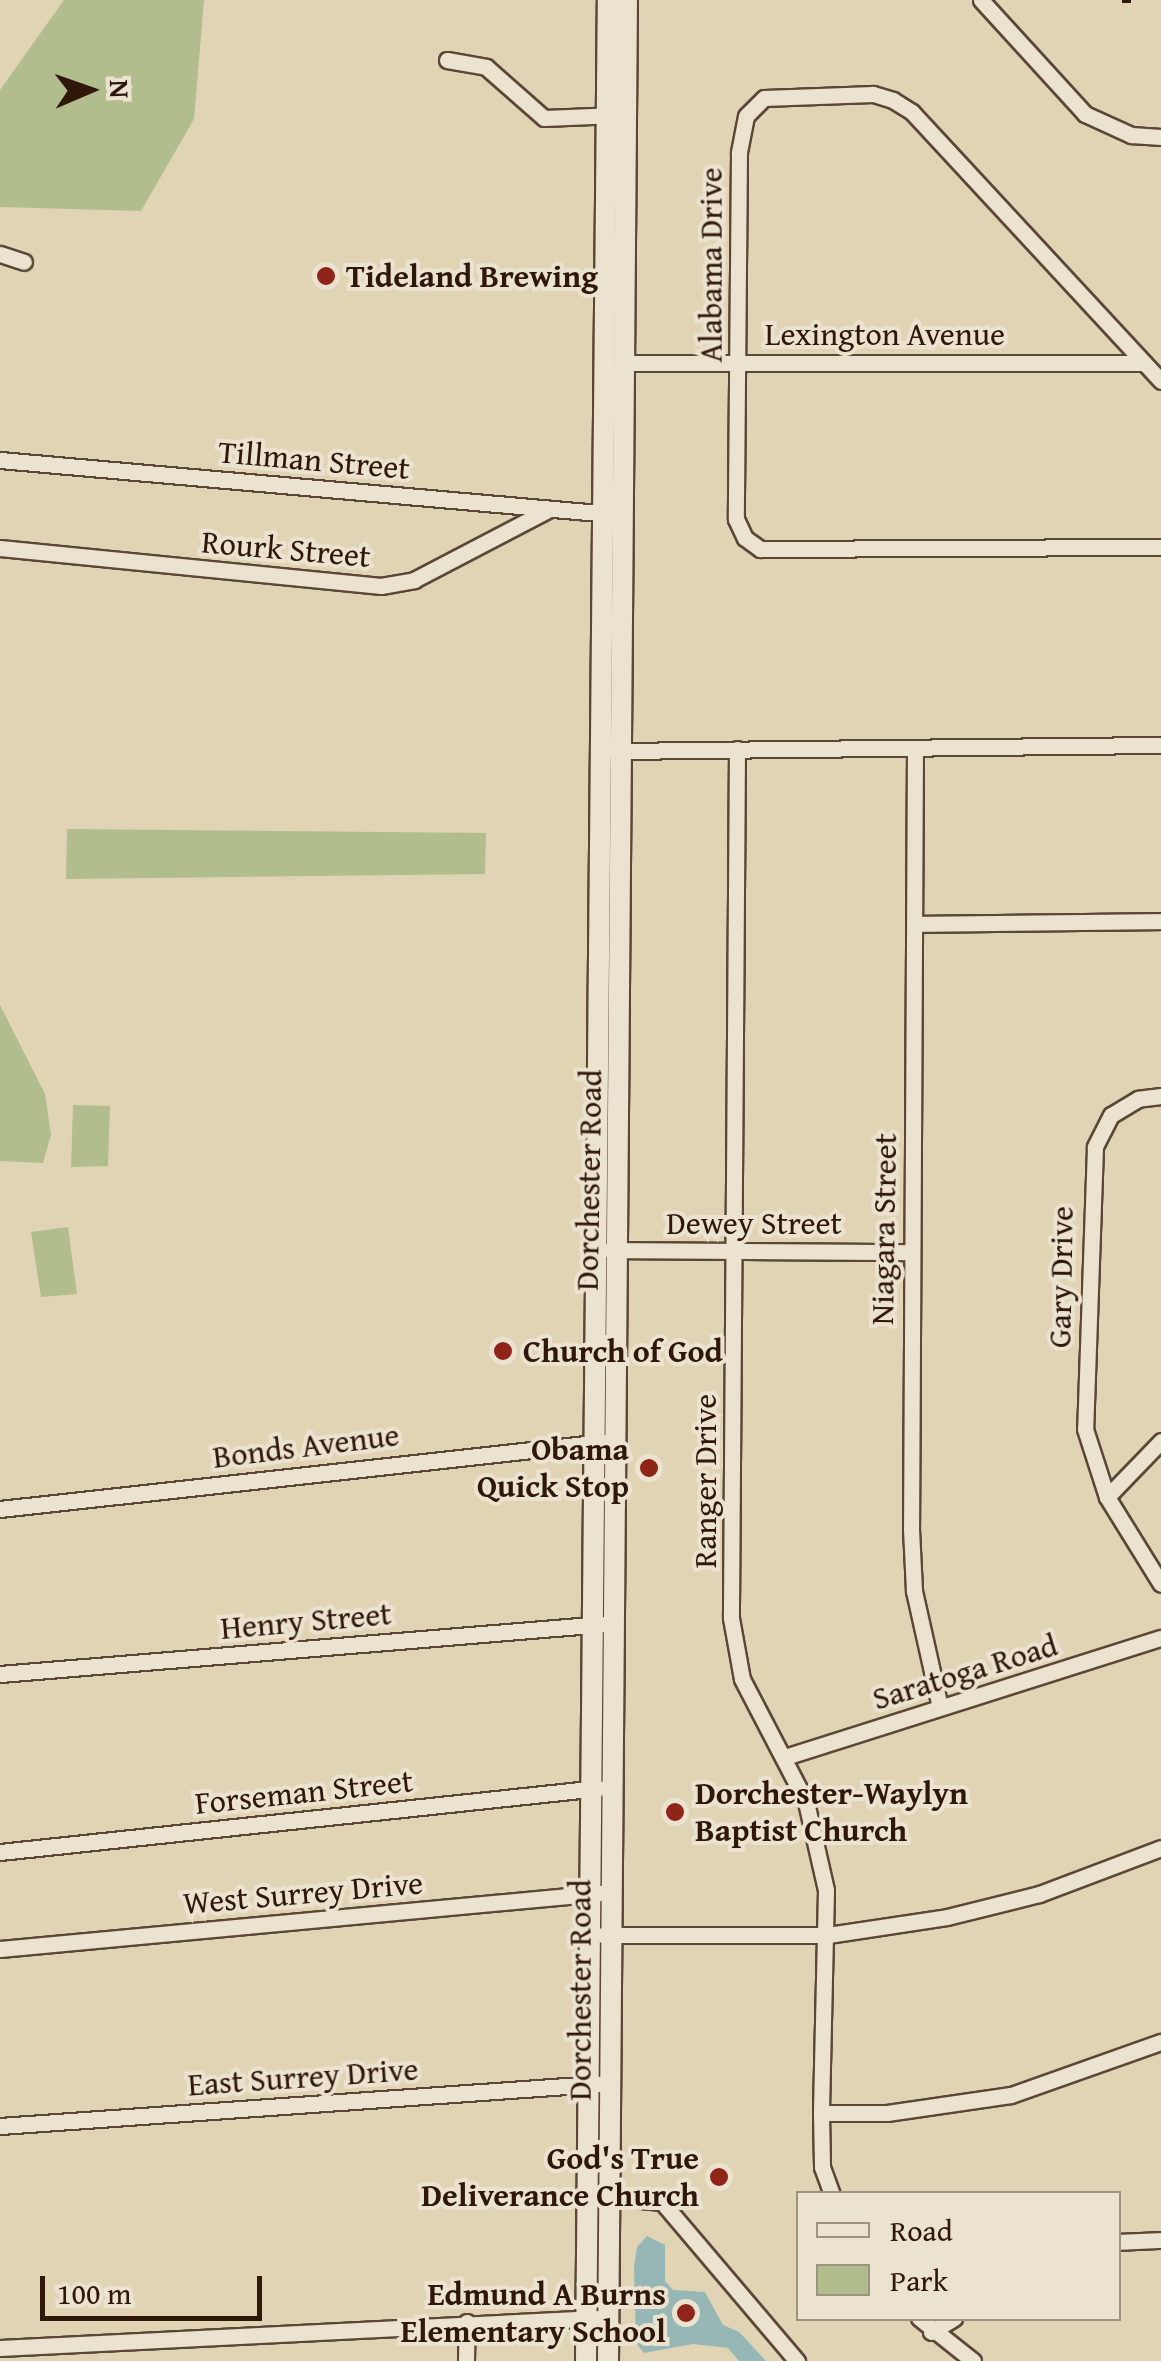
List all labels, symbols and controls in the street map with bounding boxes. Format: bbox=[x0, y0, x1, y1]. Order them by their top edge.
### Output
north arrow bbox=[40, 40, 140, 140]
text: N bbox=[100, 79, 141, 99]
street label: Alabama Drive bbox=[692, 167, 730, 363]
place label: Tideland Brewing bbox=[346, 257, 598, 295]
marker: Tideland Brewing bbox=[315, 265, 337, 287]
street label: Lexington Avenue bbox=[765, 315, 1005, 353]
street label: Tillman Street bbox=[217, 433, 411, 487]
street label: Rourk Street bbox=[200, 522, 372, 576]
street label: Dorchester Road bbox=[568, 1069, 610, 1291]
street label: Niagara Street bbox=[863, 1133, 905, 1325]
street label: Dewey Street bbox=[666, 1204, 842, 1242]
street label: Gary Drive bbox=[1041, 1206, 1081, 1348]
place label: Church of God bbox=[523, 1332, 723, 1370]
marker: Church of God bbox=[492, 1340, 514, 1362]
street label: Ranger Drive bbox=[686, 1394, 724, 1568]
street label: Bonds Avenue bbox=[211, 1416, 401, 1476]
place label: Obama Quick Stop bbox=[477, 1431, 629, 1506]
marker: Obama Quick Stop bbox=[638, 1457, 660, 1479]
street label: Henry Street bbox=[219, 1594, 393, 1648]
street label: Saratoga Road bbox=[868, 1626, 1062, 1718]
street label: Forseman Street bbox=[193, 1761, 415, 1823]
place label: Dorchester-Waylyn Baptist Church bbox=[695, 1775, 968, 1850]
marker: Dorchester-Waylyn Baptist Church bbox=[664, 1801, 686, 1823]
street label: West Surrey Drive bbox=[181, 1863, 425, 1923]
street label: Dorchester Road bbox=[561, 1879, 599, 2101]
street label: East Surrey Drive bbox=[186, 2050, 420, 2104]
place label: God's True Deliverance Church bbox=[421, 2140, 699, 2215]
marker: God's True Deliverance Church bbox=[708, 2166, 730, 2188]
legend bbox=[796, 2191, 1121, 2321]
text: Road bbox=[890, 2208, 953, 2252]
scale bar bbox=[45, 2256, 268, 2318]
text: Park bbox=[890, 2258, 948, 2302]
text: 100 m bbox=[57, 2271, 131, 2315]
place label: Edmund A Burns Elementary School bbox=[401, 2276, 666, 2351]
marker: Edmund A Burns Elementary School bbox=[675, 2302, 697, 2324]

